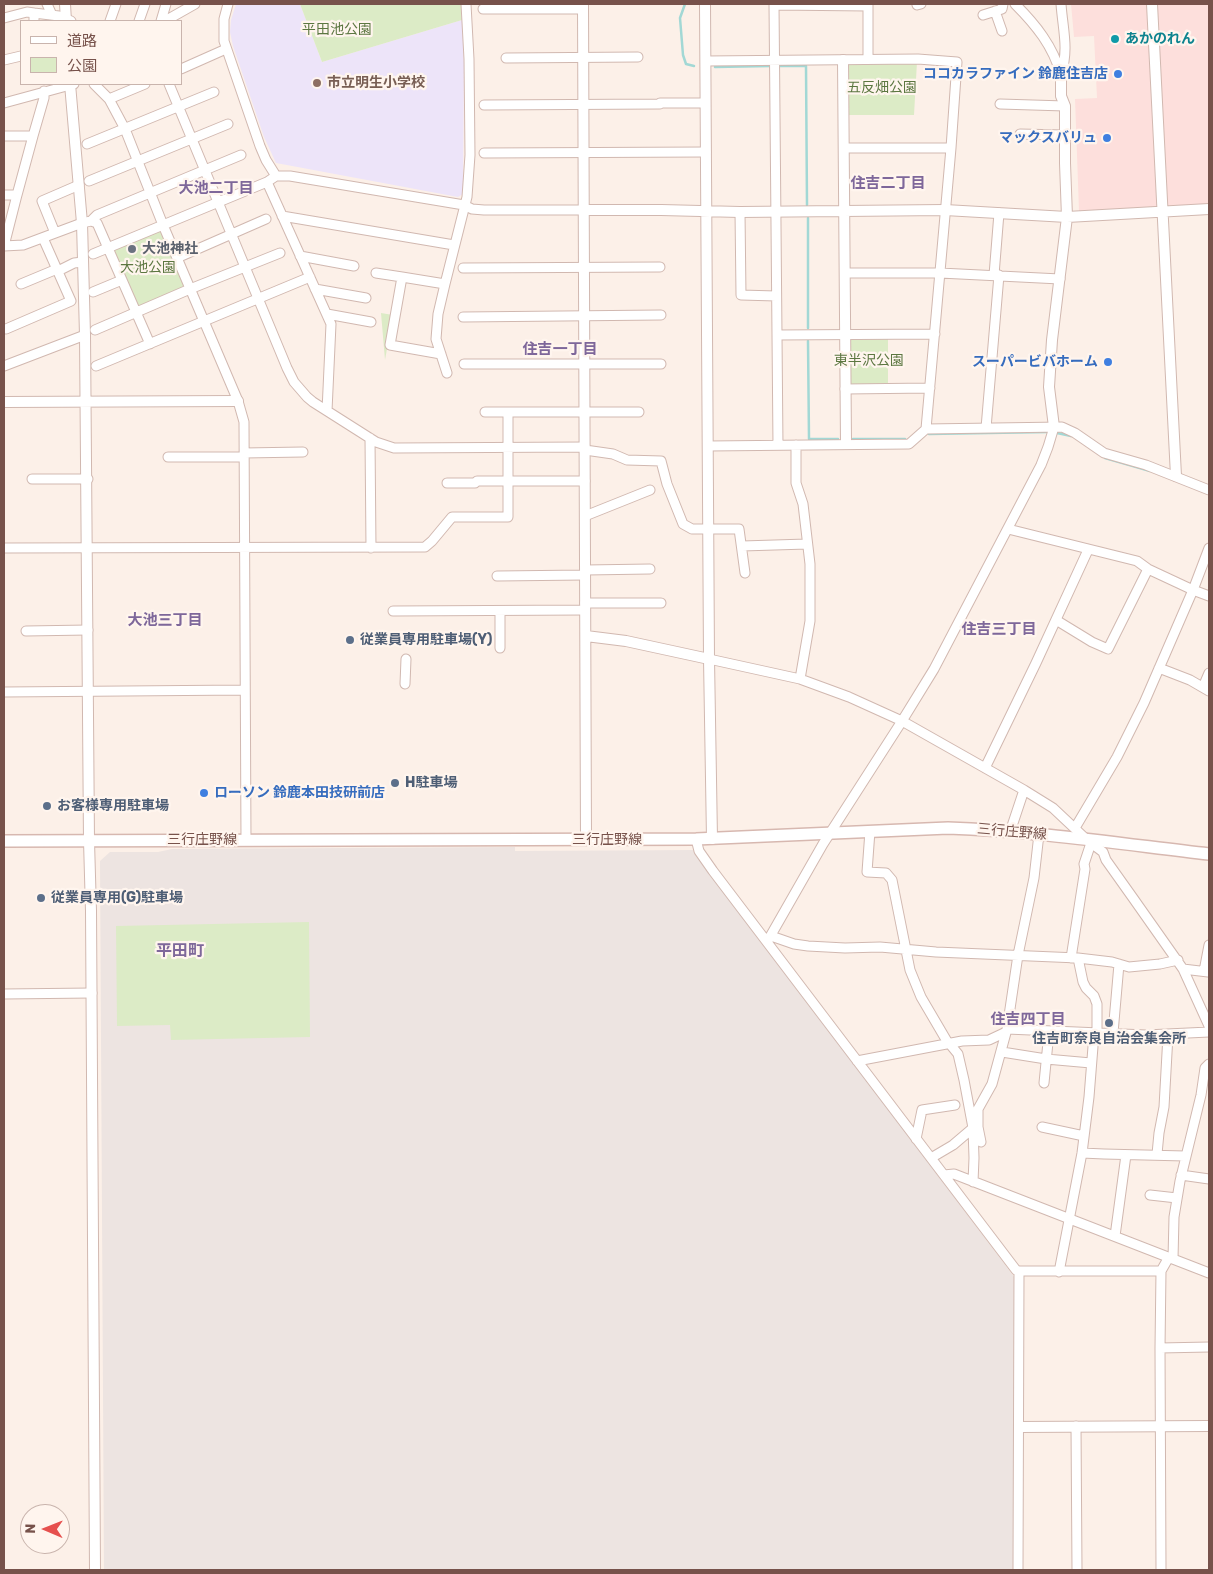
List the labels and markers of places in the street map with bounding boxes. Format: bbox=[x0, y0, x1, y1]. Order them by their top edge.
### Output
place label: あかのれん bbox=[1125, 31, 1195, 47]
marker: あかのれん bbox=[1109, 33, 1121, 45]
place label: ココカラファイン 鈴鹿住吉店 bbox=[923, 66, 1108, 82]
marker: ココカラファイン 鈴鹿住吉店 bbox=[1112, 68, 1124, 80]
place label: 市立明生小学校 bbox=[327, 75, 425, 91]
marker: 市立明生小学校 bbox=[311, 77, 323, 89]
place label: マックスバリュ bbox=[999, 130, 1097, 146]
marker: マックスバリュ bbox=[1101, 132, 1113, 144]
place label: 大池神社 bbox=[142, 241, 198, 257]
marker: 大池神社 bbox=[126, 243, 138, 255]
place label: スーパービバホーム bbox=[972, 354, 1098, 370]
marker: スーパービバホーム bbox=[1102, 356, 1114, 368]
place label: 従業員専用駐車場(Y) bbox=[360, 632, 492, 648]
marker: 従業員専用駐車場(Y) bbox=[344, 634, 356, 646]
place label: H駐車場 bbox=[405, 775, 457, 791]
marker: H駐車場 bbox=[389, 777, 401, 789]
place label: ローソン 鈴鹿本田技研前店 bbox=[214, 785, 385, 801]
marker: ローソン 鈴鹿本田技研前店 bbox=[198, 787, 210, 799]
place label: お客様専用駐車場 bbox=[57, 798, 169, 814]
marker: お客様専用駐車場 bbox=[41, 800, 53, 812]
place label: 従業員専用(G)駐車場 bbox=[51, 890, 183, 906]
marker: 従業員専用(G)駐車場 bbox=[35, 892, 47, 904]
marker: 住吉町奈良自治会集会所 bbox=[1103, 1017, 1115, 1029]
place label: 住吉町奈良自治会集会所 bbox=[1032, 1031, 1186, 1047]

